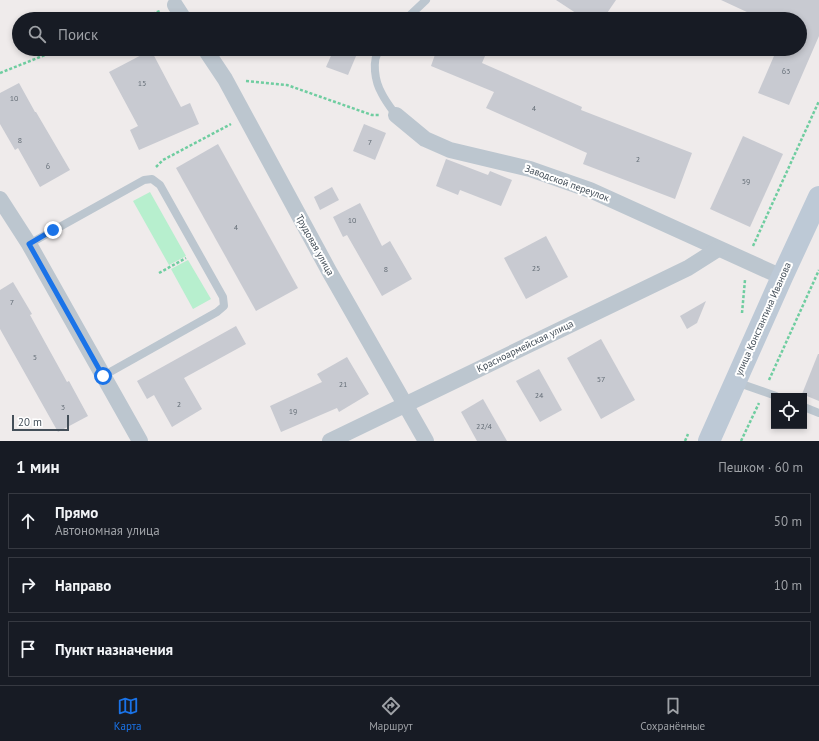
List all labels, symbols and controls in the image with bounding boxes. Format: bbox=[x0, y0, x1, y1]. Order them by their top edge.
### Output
search box bbox=[12, 12, 807, 56]
icon: search bbox=[26, 23, 48, 45]
text: Поиск bbox=[58, 25, 98, 44]
house number: 63 bbox=[782, 66, 790, 76]
house number: 15 bbox=[138, 78, 146, 88]
house number: 10 bbox=[10, 93, 19, 103]
house number: 4 bbox=[532, 103, 537, 113]
house number: 8 bbox=[18, 135, 22, 145]
house number: 7 bbox=[368, 137, 372, 147]
house number: 2 bbox=[636, 154, 640, 164]
house number: 6 bbox=[46, 161, 50, 171]
street label: Заводской переулок bbox=[523, 162, 611, 204]
house number: 59 bbox=[742, 176, 750, 186]
street label: Трудовая улица bbox=[293, 212, 337, 278]
house number: 10 bbox=[348, 215, 357, 225]
route end bbox=[44, 221, 62, 239]
house number: 4 bbox=[234, 222, 239, 232]
street label: улица Константина Иванова bbox=[732, 260, 794, 378]
house number: 25 bbox=[532, 263, 540, 273]
house number: 8 bbox=[384, 264, 388, 274]
house number: 7 bbox=[10, 297, 14, 307]
street label: Красноармейская улица bbox=[474, 317, 576, 375]
house number: 5 bbox=[33, 352, 37, 362]
route start bbox=[94, 367, 112, 385]
house number: 57 bbox=[597, 374, 605, 384]
house number: 21 bbox=[339, 379, 347, 389]
house number: 24 bbox=[535, 390, 544, 400]
map controls bbox=[771, 393, 807, 429]
button: locate bbox=[771, 393, 807, 429]
house number: 2 bbox=[177, 399, 181, 409]
house number: 3 bbox=[61, 402, 65, 412]
house number: 19 bbox=[289, 406, 297, 416]
scale bar bbox=[12, 413, 69, 432]
text: 20 m bbox=[18, 415, 42, 429]
house number: 22/4 bbox=[476, 421, 493, 431]
text: 1 мин bbox=[16, 456, 60, 478]
text: Пешком · 60 m bbox=[718, 459, 803, 476]
text: Прямо bbox=[55, 503, 98, 522]
icon: ahead bbox=[17, 510, 39, 532]
text: 50 m bbox=[774, 513, 802, 530]
text: Автономная улица bbox=[55, 522, 160, 539]
icon: right bbox=[17, 574, 39, 596]
text: Направо bbox=[55, 576, 111, 595]
text: 10 m bbox=[774, 577, 802, 594]
icon: arrive bbox=[17, 638, 39, 660]
text: Пункт назначения bbox=[55, 640, 173, 659]
tab: Карта bbox=[114, 695, 142, 733]
tab: Маршрут bbox=[369, 695, 413, 733]
tab: Сохранённые bbox=[640, 695, 705, 733]

